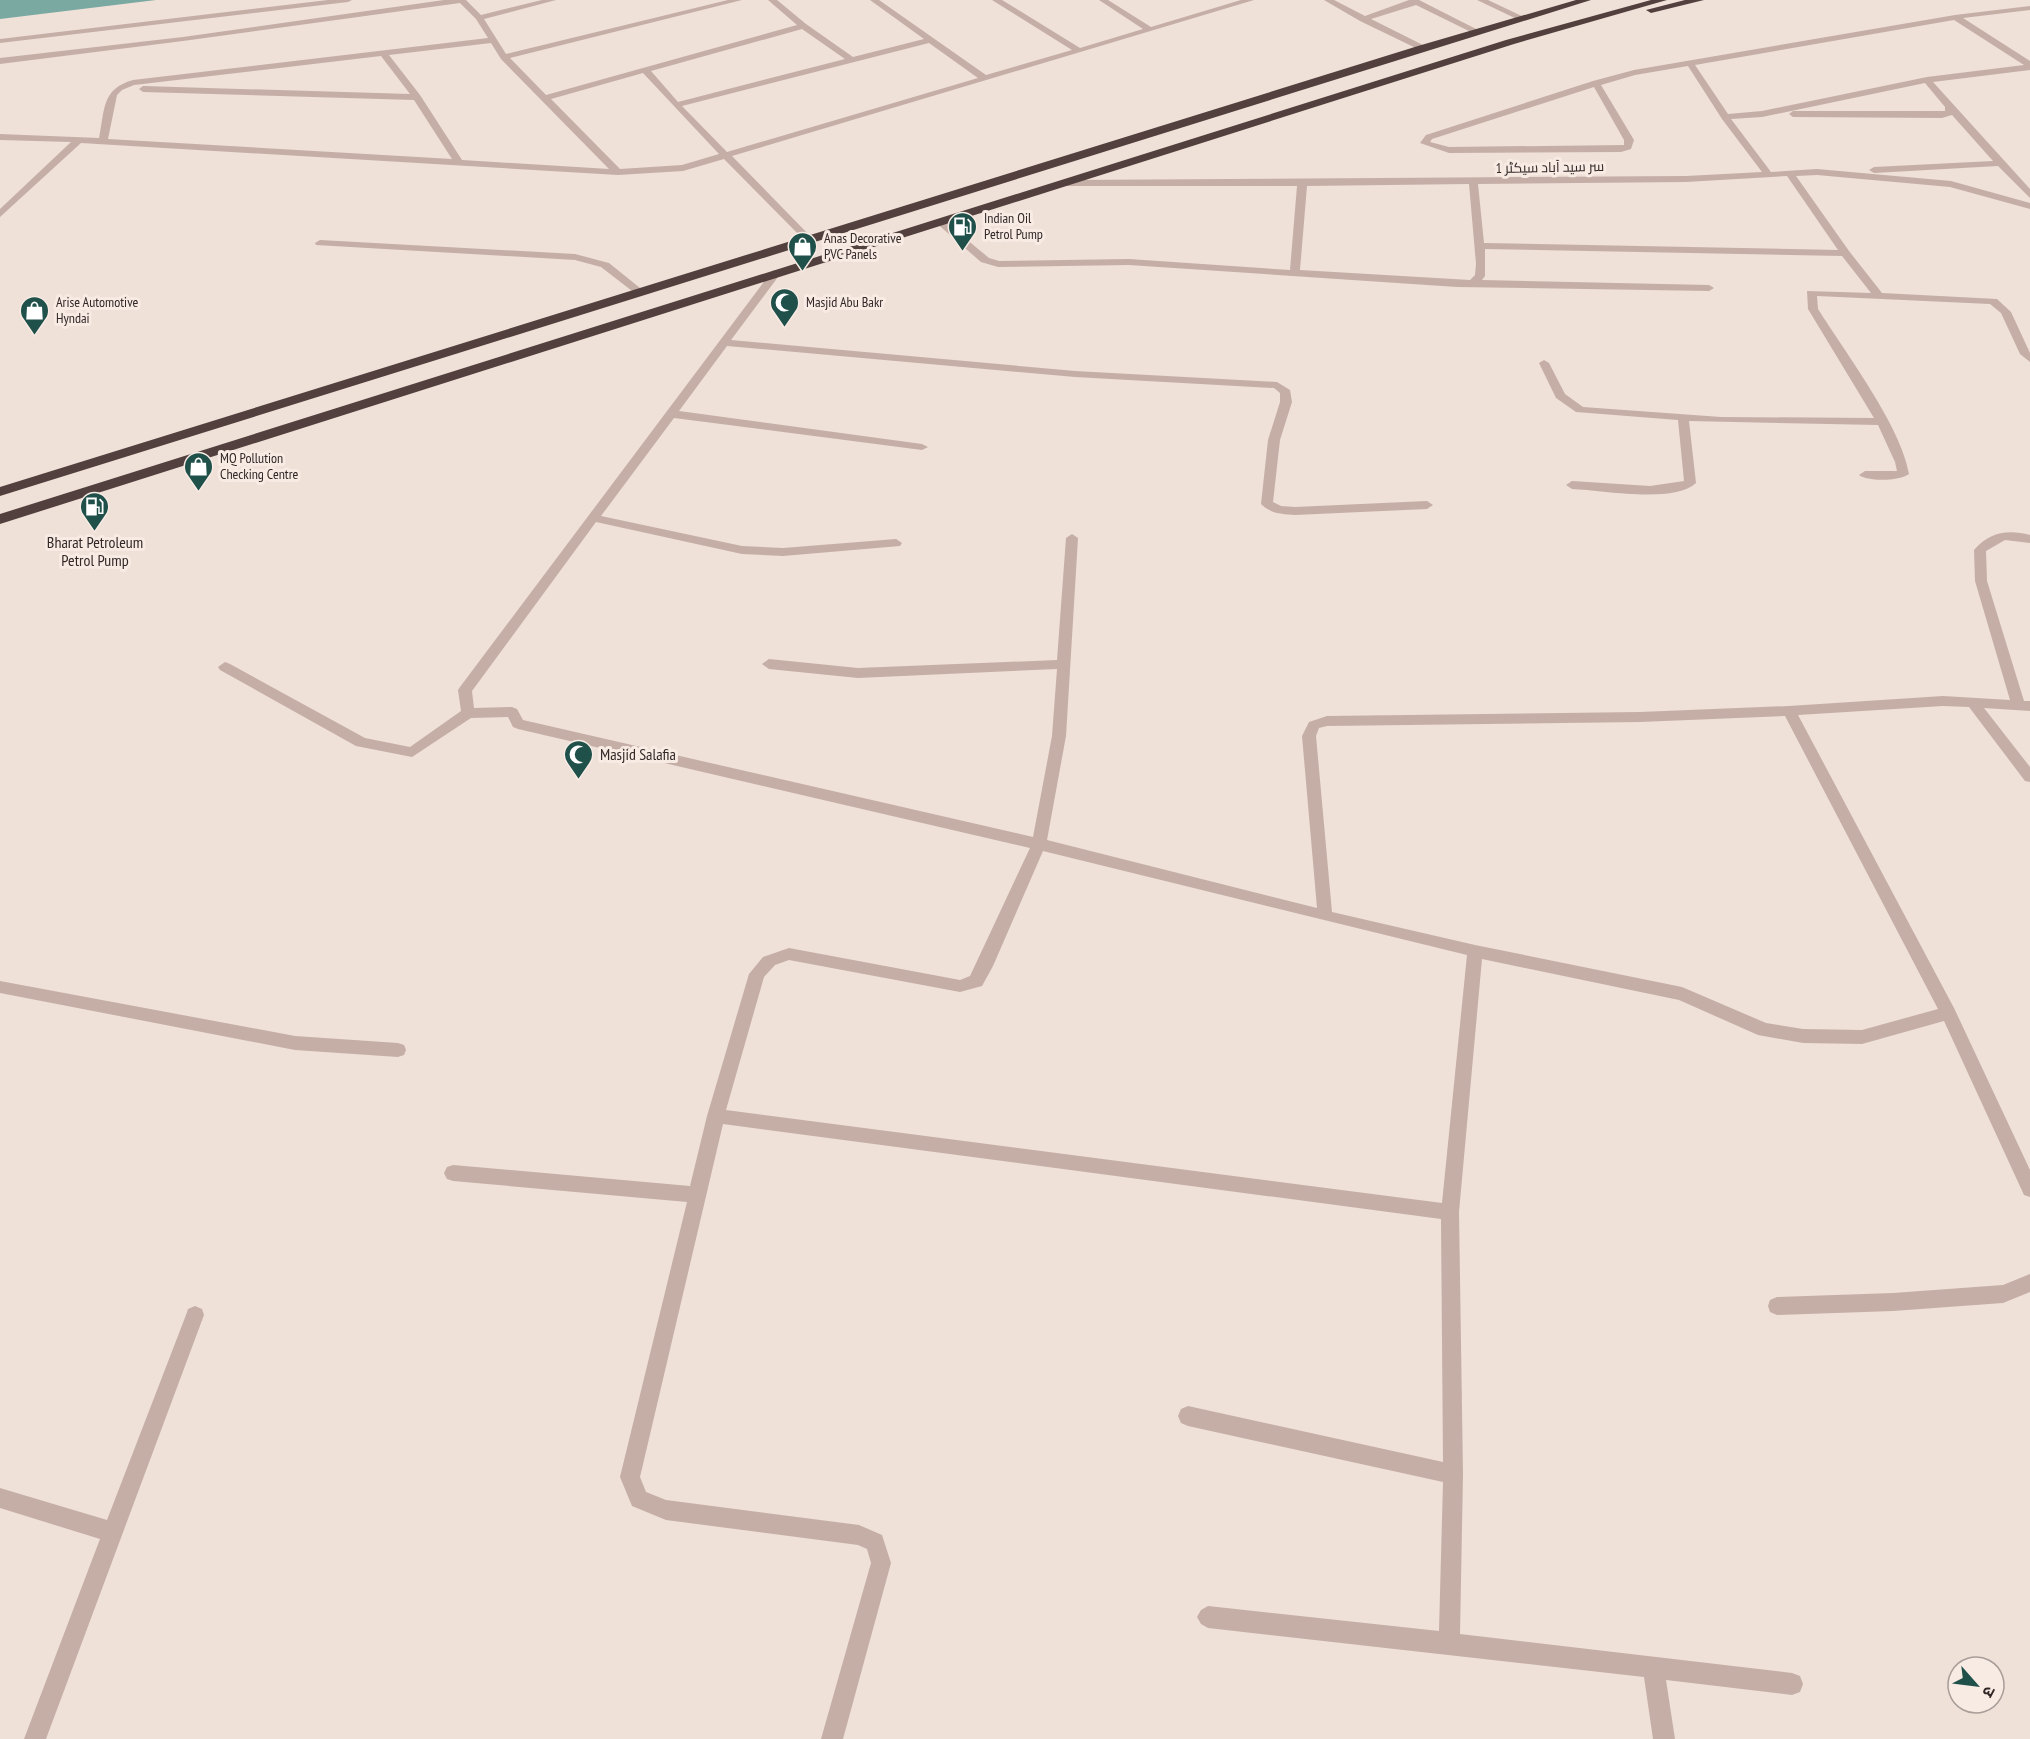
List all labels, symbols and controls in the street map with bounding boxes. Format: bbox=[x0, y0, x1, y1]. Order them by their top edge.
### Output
street label: سر سید آباد سیکٹر 1 bbox=[1496, 157, 1604, 177]
place label: Indian Oil Petrol Pump bbox=[984, 209, 1043, 243]
fuel station icon: Indian Oil Petrol Pump bbox=[947, 210, 979, 252]
place label: Anas Decorative PVC Panels bbox=[824, 229, 902, 263]
shop icon: Anas Decorative PVC Panels bbox=[787, 230, 819, 272]
mosque icon: Masjid Abu Bakr bbox=[769, 286, 801, 328]
place label: Arise Automotive Hyndai bbox=[56, 293, 139, 327]
place label: Masjid Abu Bakr bbox=[806, 293, 883, 311]
shop icon: Arise Automotive Hyndai bbox=[19, 294, 51, 336]
place label: MQ Pollution Checking Centre bbox=[220, 449, 298, 483]
shop icon: MQ Pollution Checking Centre bbox=[183, 450, 215, 492]
fuel station icon: Bharat Petroleum Petrol Pump bbox=[79, 490, 111, 532]
place label: Bharat Petroleum Petrol Pump bbox=[47, 532, 143, 570]
mosque icon: Masjid Salafia bbox=[563, 738, 595, 780]
place label: Masjid Salafia bbox=[600, 744, 676, 764]
north arrow bbox=[1946, 1655, 2006, 1715]
text: उ bbox=[1978, 1683, 2000, 1701]

